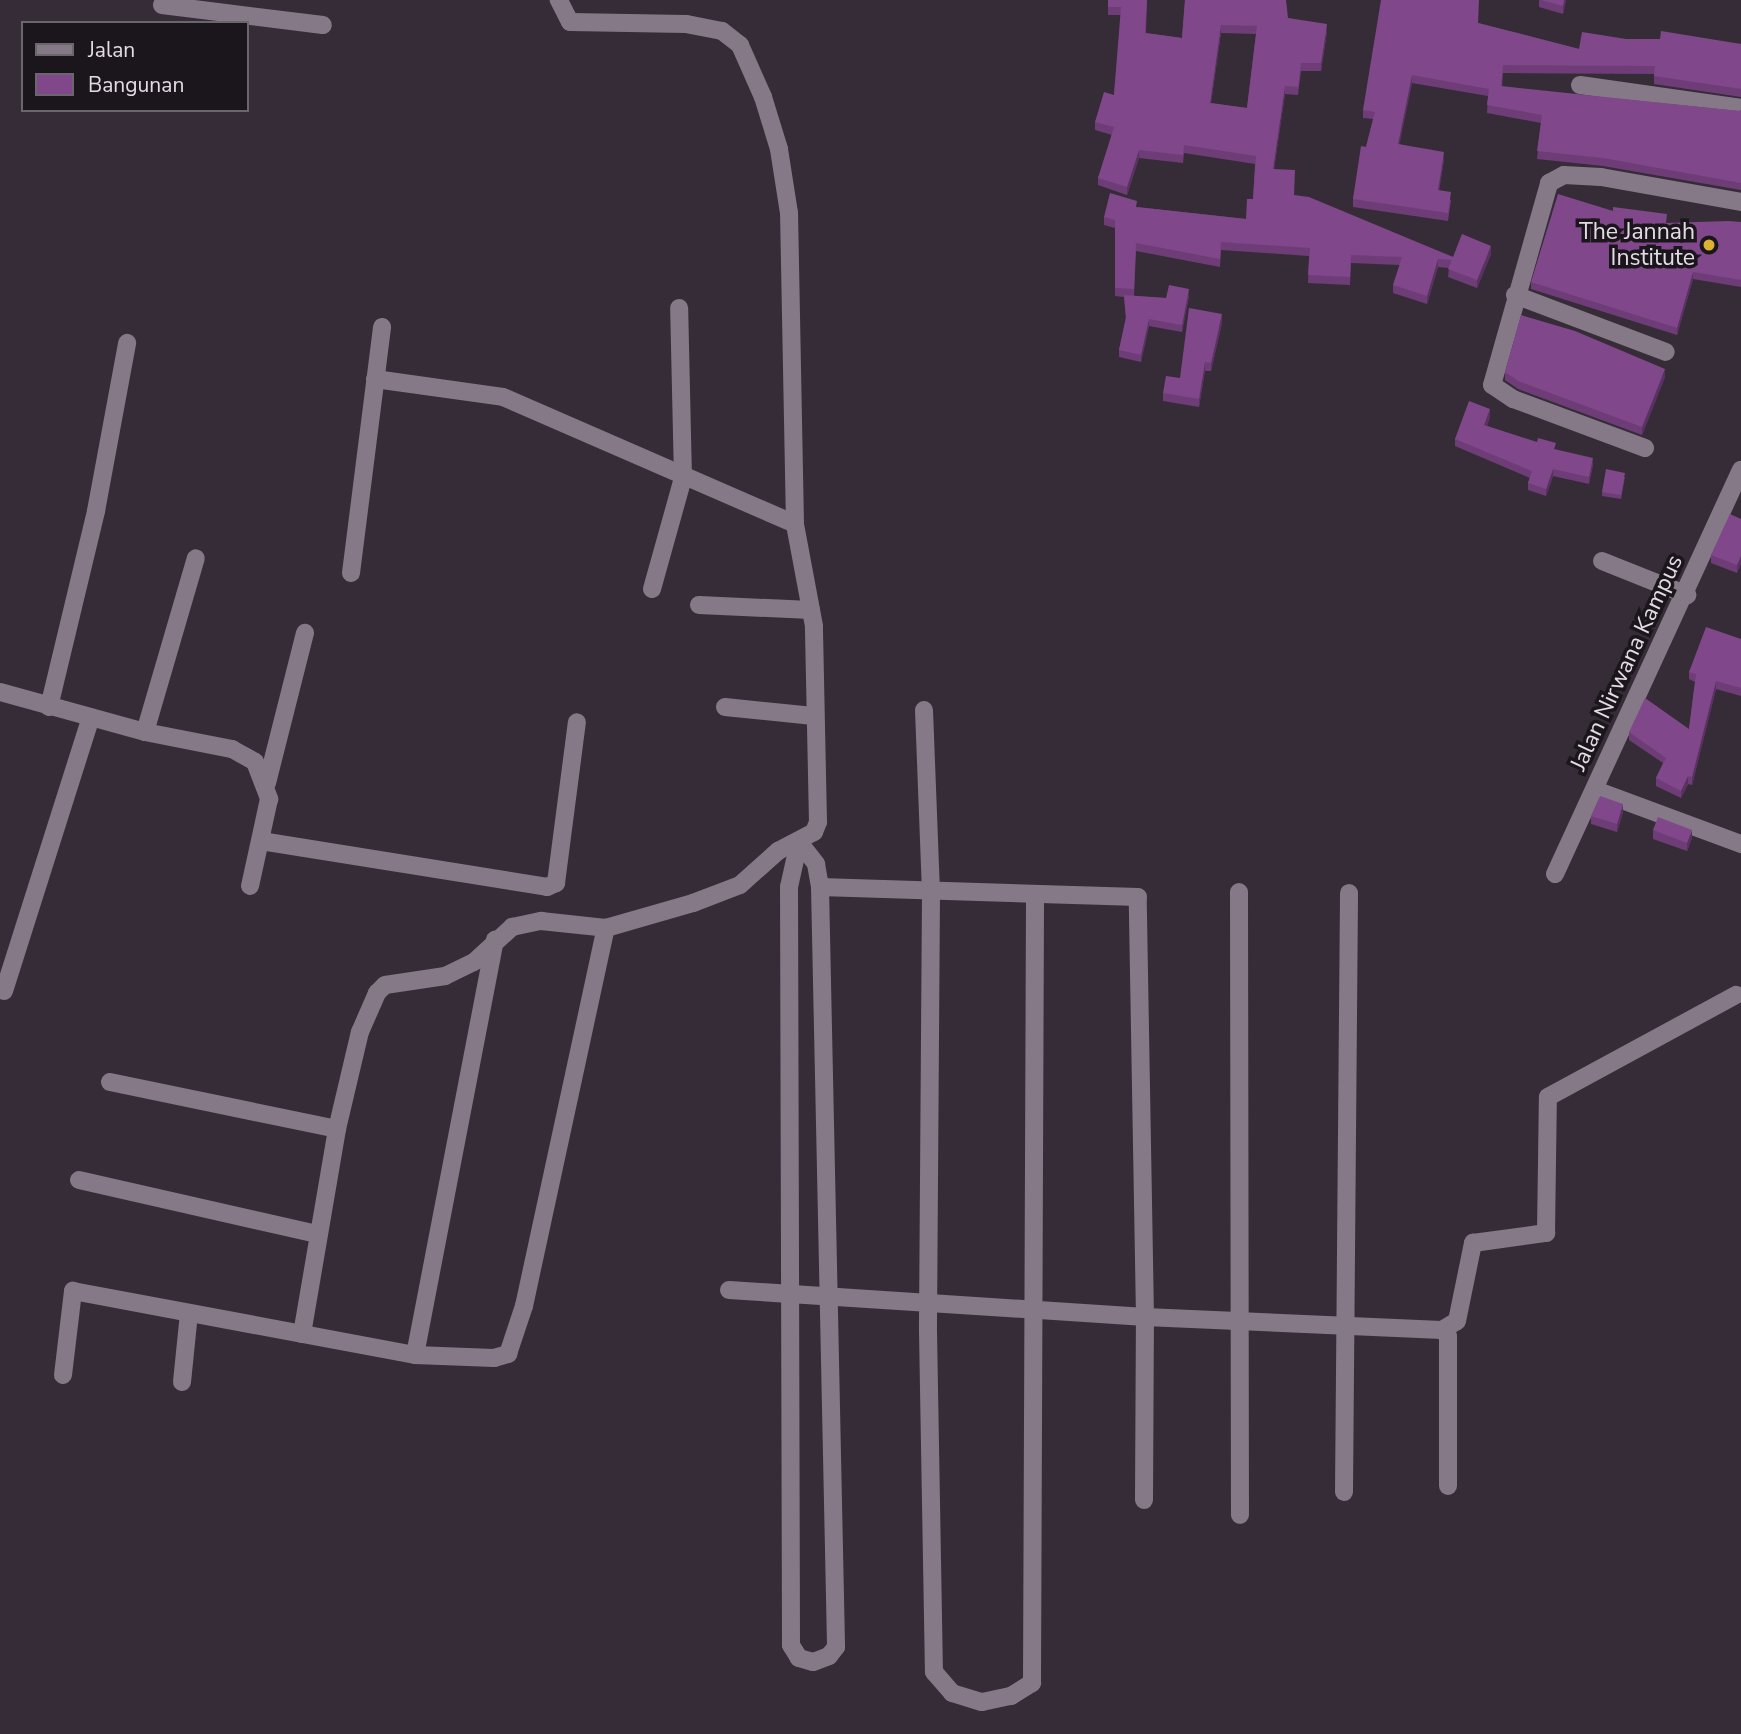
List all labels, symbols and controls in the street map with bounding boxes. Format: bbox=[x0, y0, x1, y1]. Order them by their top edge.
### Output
legend bbox=[21, 21, 248, 112]
text: Jalan bbox=[88, 36, 135, 64]
text: Bangunan bbox=[88, 71, 184, 99]
place label: The Jannah Institute bbox=[1579, 218, 1695, 272]
marker: The Jannah Institute bbox=[1701, 237, 1717, 253]
street label: Jalan Nirwana Kampus bbox=[1565, 551, 1689, 775]

